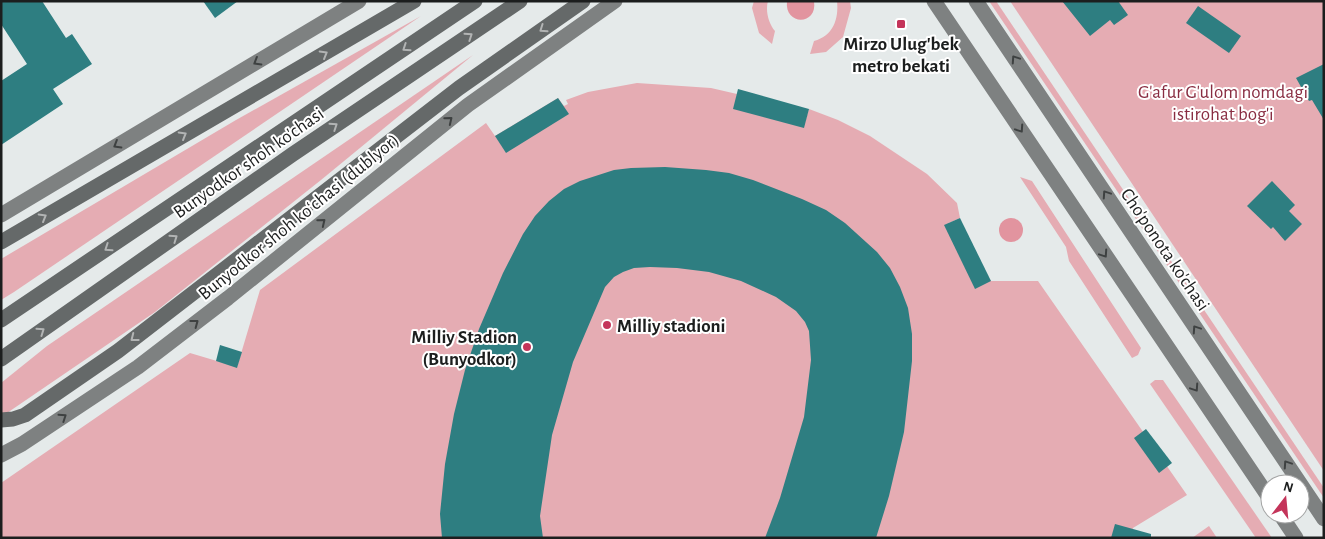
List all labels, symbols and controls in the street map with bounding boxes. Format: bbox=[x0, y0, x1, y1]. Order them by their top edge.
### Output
marker: Mirzo Ulug'bek metro bekati bbox=[895, 18, 907, 30]
one-way arrow bbox=[539, 23, 548, 32]
one-way arrow bbox=[463, 33, 472, 42]
place label: Mirzo Ulug'bek metro bekati bbox=[843, 35, 959, 76]
one-way arrow bbox=[402, 42, 412, 51]
one-way arrow bbox=[318, 50, 327, 60]
one-way arrow bbox=[1012, 55, 1021, 65]
one-way arrow bbox=[253, 56, 262, 66]
park label: G'afur G'ulom nomdagi istirohat bog'i bbox=[1138, 83, 1308, 124]
street label: Bunyodkor shoh ko'chasi bbox=[170, 104, 328, 222]
one-way arrow bbox=[443, 118, 452, 126]
one-way arrow bbox=[329, 123, 338, 133]
one-way arrow bbox=[1013, 124, 1023, 133]
street label: Bunyodkor shoh koʻchasi (dublyor) bbox=[195, 130, 403, 304]
one-way arrow bbox=[178, 132, 187, 142]
one-way arrow bbox=[113, 139, 122, 149]
street label: Cho'ponota ko'chasi bbox=[1117, 185, 1213, 315]
one-way arrow bbox=[1102, 190, 1112, 199]
one-way arrow bbox=[37, 213, 46, 223]
one-way arrow bbox=[317, 219, 326, 228]
one-way arrow bbox=[168, 235, 177, 243]
one-way arrow bbox=[104, 242, 114, 251]
one-way arrow bbox=[1098, 248, 1107, 258]
place label: Milliy stadioni bbox=[617, 317, 726, 336]
marker: Milliy stadioni bbox=[601, 319, 613, 331]
one-way arrow bbox=[189, 320, 199, 329]
one-way arrow bbox=[1193, 325, 1202, 335]
one-way arrow bbox=[35, 328, 45, 337]
place label: Milliy Stadion (Bunyodkor) bbox=[411, 328, 517, 369]
one-way arrow bbox=[131, 333, 140, 341]
marker: Milliy Stadion (Bunyodkor) bbox=[521, 341, 533, 353]
one-way arrow bbox=[1189, 383, 1198, 392]
one-way arrow bbox=[57, 414, 67, 423]
one-way arrow bbox=[1284, 460, 1293, 470]
north arrow bbox=[1260, 474, 1310, 524]
text: N bbox=[1282, 479, 1295, 496]

